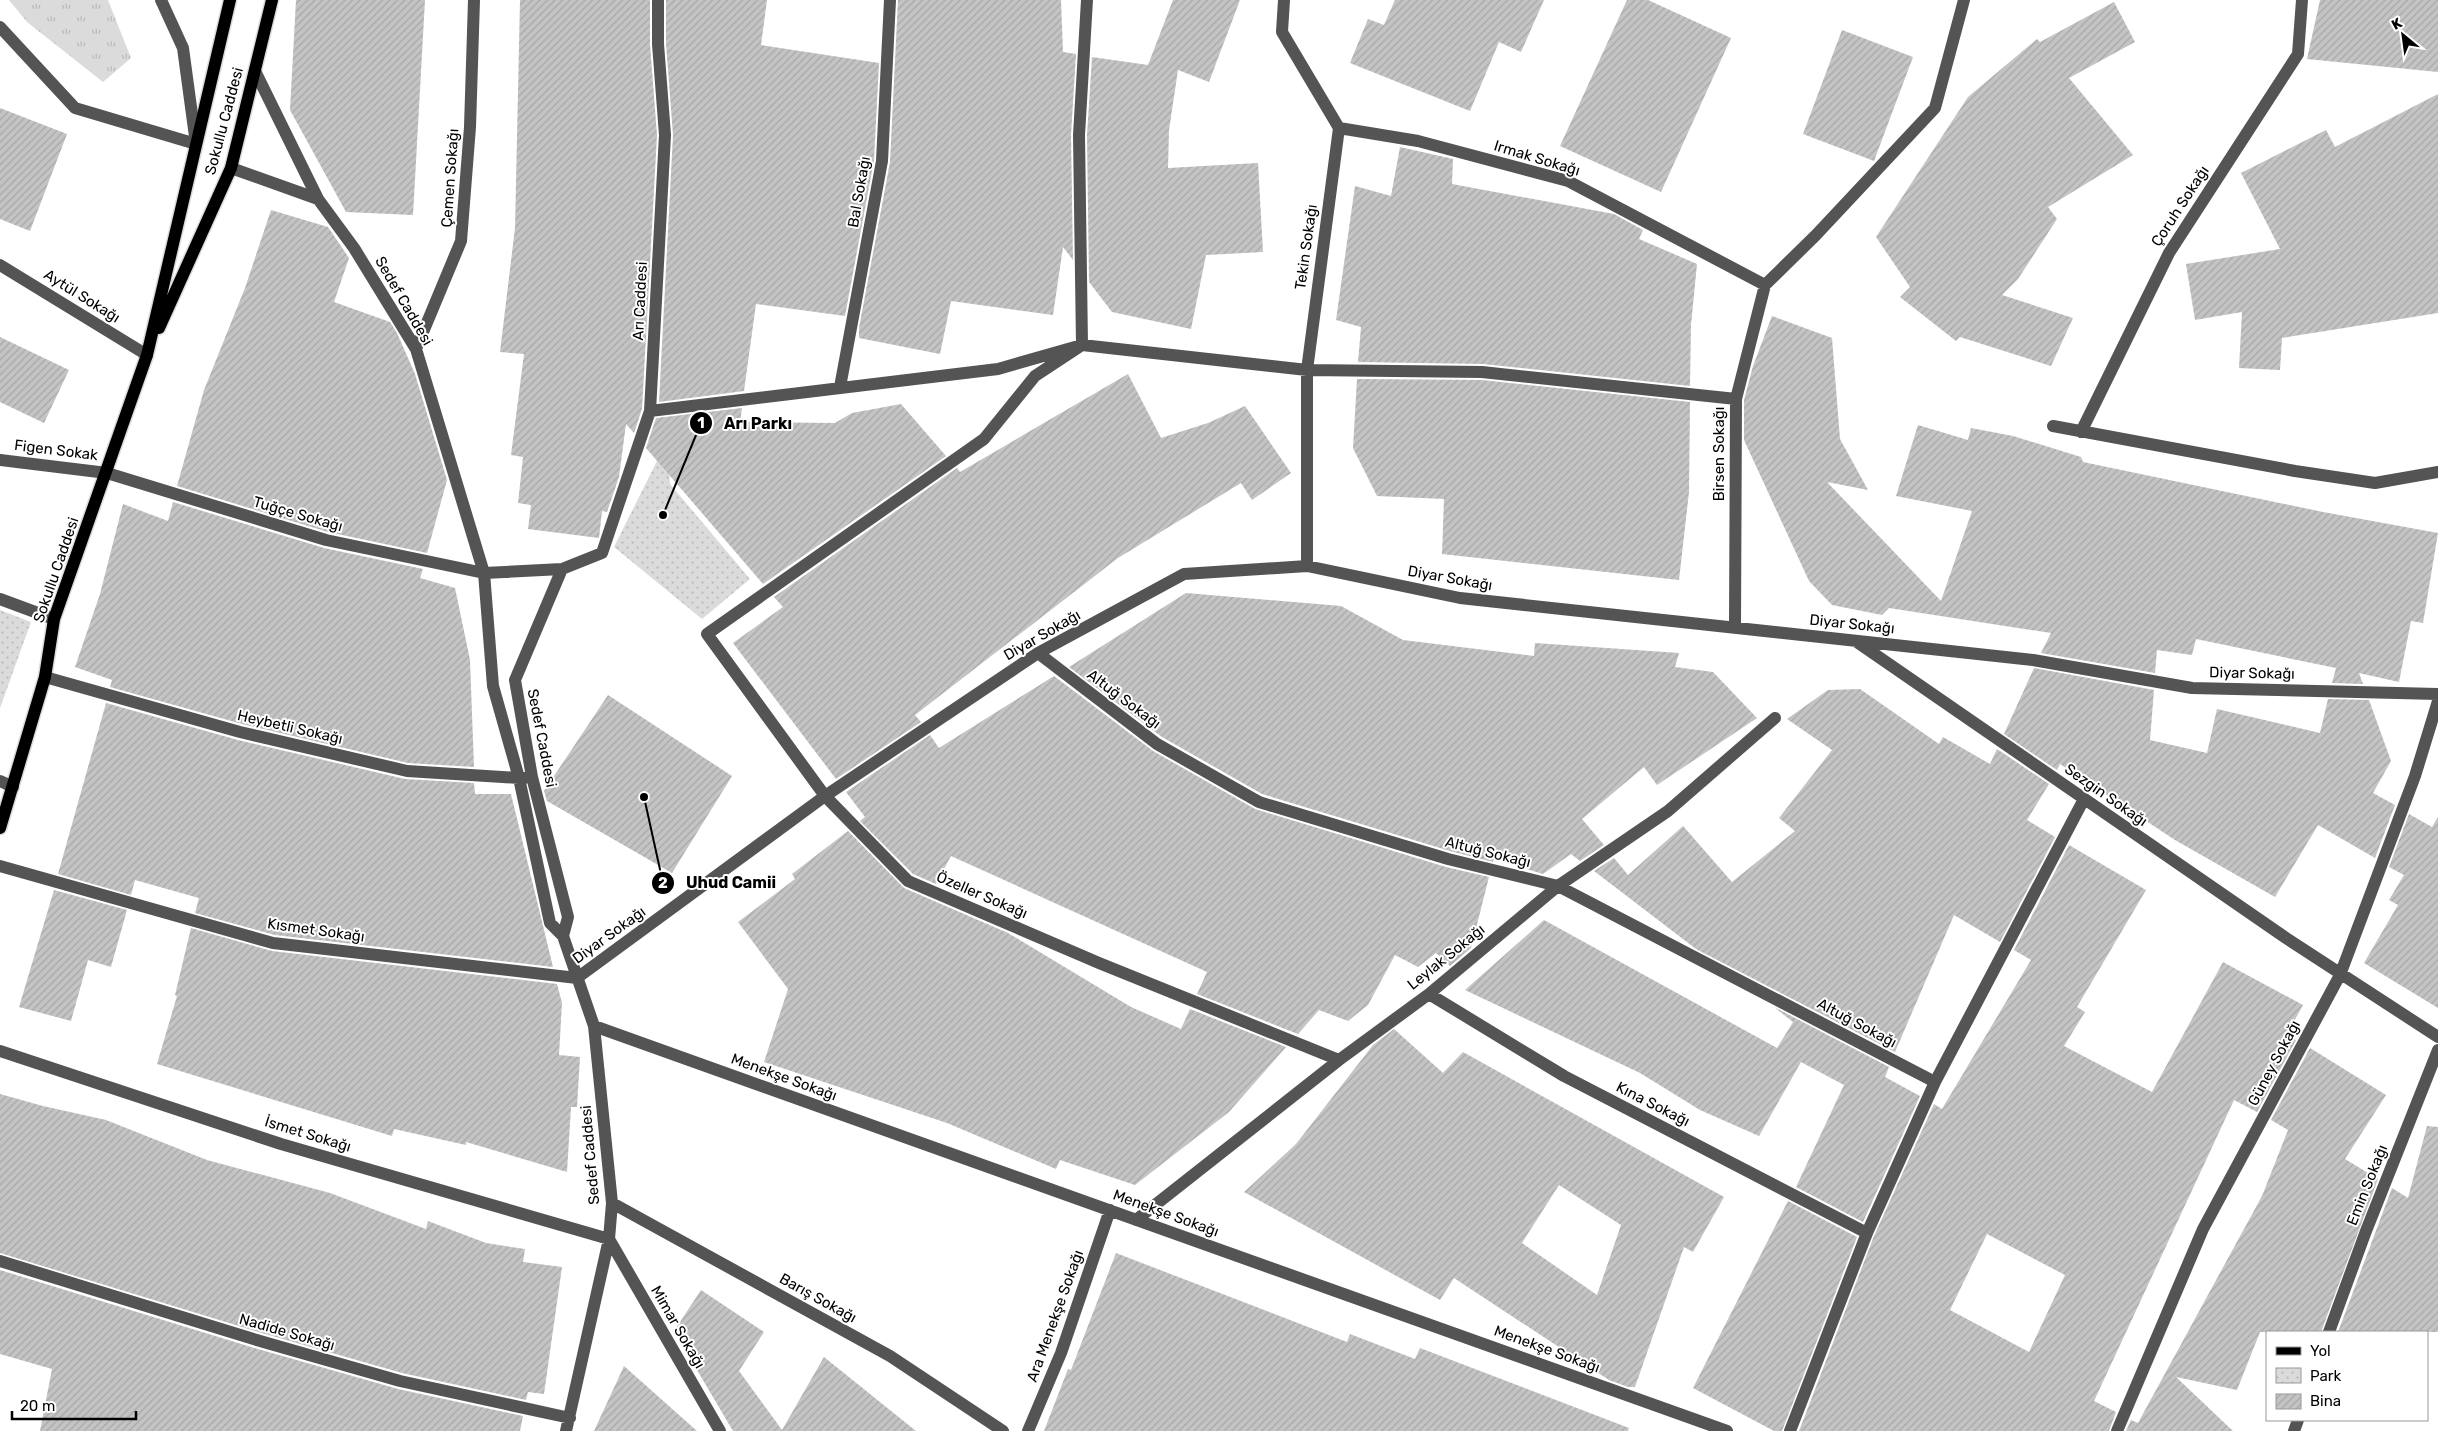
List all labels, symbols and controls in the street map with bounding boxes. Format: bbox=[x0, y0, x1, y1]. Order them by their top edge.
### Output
north arrow bbox=[2378, 10, 2428, 60]
text: K bbox=[2389, 14, 2406, 34]
street label: Sokullu Caddesi bbox=[201, 65, 247, 177]
street label: Çemen Sokağı bbox=[438, 128, 462, 228]
street label: Irmak Sokağı bbox=[1492, 136, 1582, 180]
street label: Bal Sokağı bbox=[844, 155, 874, 229]
street label: Çoruh Sokağı bbox=[2147, 162, 2213, 250]
street label: Tekin Sokağı bbox=[1291, 203, 1321, 291]
street label: Sedef Caddesi bbox=[371, 253, 437, 349]
street label: Arı Caddesi bbox=[629, 261, 651, 341]
street label: Aytül Sokağı bbox=[41, 265, 123, 327]
street label: Birsen Sokağı bbox=[1710, 407, 1728, 501]
callout: Arı Parkı bbox=[689, 408, 802, 439]
text: 1 bbox=[697, 414, 705, 432]
text: Arı Parkı bbox=[724, 414, 792, 433]
street label: Figen Sokak bbox=[13, 436, 99, 464]
street label: Tuğçe Sokağı bbox=[251, 493, 345, 535]
street label: Sokullu Caddesi bbox=[30, 515, 82, 625]
street label: Diyar Sokağı bbox=[1406, 562, 1494, 594]
street label: Diyar Sokağı bbox=[1000, 606, 1084, 664]
street label: Diyar Sokağı bbox=[1808, 611, 1896, 637]
street label: Diyar Sokağı bbox=[2209, 663, 2295, 683]
street label: Altuğ Sokağı bbox=[1084, 665, 1164, 733]
street label: Sedef Caddesi bbox=[524, 687, 560, 789]
street label: Heybetli Sokağı bbox=[236, 706, 344, 748]
street label: Sezgin Sokağı bbox=[2061, 760, 2151, 830]
street label: Altuğ Sokağı bbox=[1443, 833, 1533, 871]
callout: Uhud Camii bbox=[650, 867, 786, 898]
street label: Özeller Sokağı bbox=[934, 868, 1030, 922]
text: Uhud Camii bbox=[686, 873, 776, 892]
text: 2 bbox=[658, 874, 668, 892]
street label: Diyar Sokağı bbox=[569, 903, 649, 967]
street label: Kısmet Sokağı bbox=[266, 914, 366, 946]
street label: Leylak Sokağı bbox=[1404, 920, 1488, 994]
street label: Altuğ Sokağı bbox=[1814, 994, 1900, 1052]
street label: Güney Sokağı bbox=[2244, 1017, 2304, 1109]
street label: Menekşe Sokağı bbox=[729, 1049, 839, 1105]
street label: Kına Sokağı bbox=[1613, 1078, 1693, 1130]
street label: Sedef Caddesi bbox=[577, 1104, 603, 1206]
street label: İsmet Sokağı bbox=[263, 1112, 353, 1156]
street label: Emin Sokağı bbox=[2343, 1142, 2391, 1228]
street label: Menekşe Sokağı bbox=[1111, 1185, 1221, 1241]
street label: Ara Menekşe Sokağı bbox=[1023, 1248, 1087, 1384]
street label: Barış Sokağı bbox=[776, 1269, 860, 1327]
street label: Mimar Sokağı bbox=[647, 1282, 709, 1372]
street label: Nadide Sokağı bbox=[237, 1310, 337, 1354]
street label: Menekşe Sokağı bbox=[1492, 1321, 1602, 1377]
legend bbox=[2266, 1331, 2428, 1421]
text: Yol bbox=[2310, 1342, 2331, 1360]
text: Park bbox=[2310, 1367, 2341, 1385]
scale bar bbox=[12, 1388, 136, 1420]
text: Bina bbox=[2310, 1392, 2341, 1410]
text: 20 m bbox=[20, 1397, 55, 1415]

